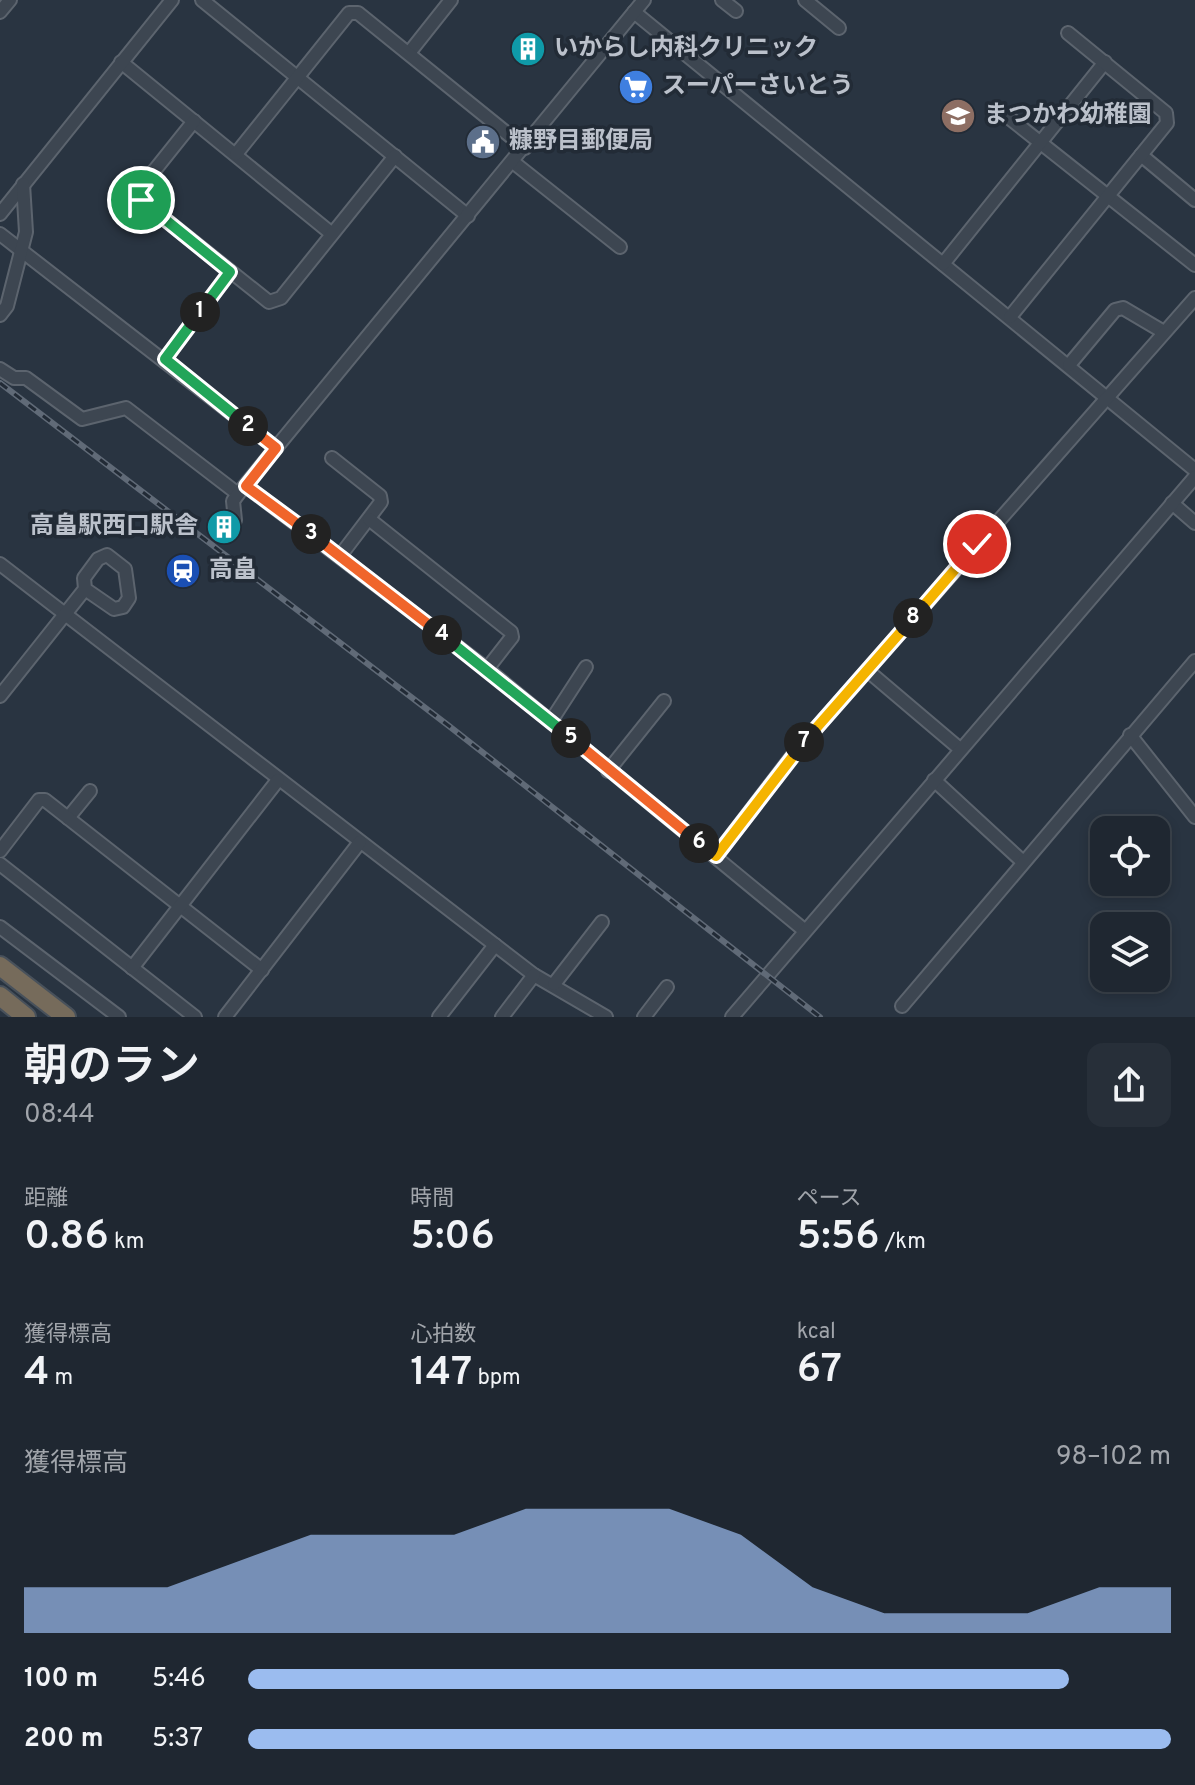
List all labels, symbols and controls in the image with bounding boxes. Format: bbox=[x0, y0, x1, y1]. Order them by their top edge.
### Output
building icon: いからし内科クリニック bbox=[509, 30, 547, 68]
place label: いからし内科クリニック bbox=[554, 34, 818, 64]
supermarket icon: スーパーさいとう bbox=[617, 68, 655, 106]
place label: スーパーさいとう bbox=[662, 72, 854, 102]
school or university icon: まつかわ幼稚園 bbox=[939, 97, 977, 135]
place label: まつかわ幼稚園 bbox=[984, 101, 1152, 131]
public building icon: 糠野目郵便局 bbox=[464, 123, 502, 161]
place label: 糠野目郵便局 bbox=[509, 127, 653, 157]
pin bbox=[107, 166, 175, 234]
icon: arrive bbox=[119, 178, 163, 222]
pin: 1 bbox=[180, 292, 220, 332]
text: 1 bbox=[196, 298, 204, 325]
pin: 2 bbox=[228, 406, 268, 446]
text: 2 bbox=[241, 412, 255, 439]
building icon: 高畠駅西口駅舎 bbox=[205, 508, 243, 546]
pin bbox=[943, 510, 1011, 578]
place label: 高畠駅西口駅舎 bbox=[30, 512, 198, 542]
pin: 3 bbox=[291, 514, 331, 554]
text: 3 bbox=[304, 520, 318, 547]
icon: check bbox=[955, 522, 999, 566]
station icon: 高畠 bbox=[164, 552, 202, 590]
place label: 高畠 bbox=[209, 556, 257, 586]
pin: 8 bbox=[893, 598, 933, 638]
text: 8 bbox=[906, 604, 920, 631]
pin: 4 bbox=[422, 615, 462, 655]
text: 4 bbox=[435, 621, 449, 648]
pin: 5 bbox=[551, 718, 591, 758]
pin: 7 bbox=[784, 722, 824, 762]
text: 5 bbox=[564, 724, 578, 751]
text: 7 bbox=[798, 728, 810, 755]
map controls bbox=[1090, 816, 1170, 992]
button: locate bbox=[1090, 816, 1170, 896]
pin: 6 bbox=[679, 823, 719, 863]
text: 6 bbox=[692, 829, 706, 856]
button: layers bbox=[1090, 912, 1170, 992]
text: 朝のラン bbox=[24, 1041, 200, 1097]
button: share bbox=[1087, 1043, 1171, 1127]
text: 08:44 bbox=[24, 1099, 95, 1132]
text: 距離 bbox=[24, 1186, 68, 1213]
text: 時間 bbox=[410, 1186, 454, 1213]
text: ペース bbox=[797, 1186, 862, 1213]
text: 0.86 bbox=[24, 1213, 109, 1263]
text: 5:06 bbox=[410, 1213, 495, 1263]
text: 5:56 bbox=[797, 1213, 880, 1263]
text: km bbox=[109, 1229, 144, 1256]
text: /km bbox=[880, 1229, 926, 1256]
text: kcal bbox=[797, 1319, 836, 1346]
text: 獲得標高 bbox=[24, 1322, 112, 1349]
text: 心拍数 bbox=[410, 1322, 476, 1349]
text: 67 bbox=[797, 1346, 842, 1396]
text: 4 bbox=[24, 1349, 49, 1399]
text: 147 bbox=[410, 1349, 472, 1399]
text: m bbox=[49, 1365, 73, 1392]
text: bpm bbox=[472, 1365, 521, 1392]
text: 98–102 m bbox=[1056, 1441, 1171, 1474]
text: 獲得標高 bbox=[24, 1448, 128, 1481]
text: 100 m bbox=[24, 1663, 98, 1696]
text: 5:46 bbox=[152, 1663, 206, 1696]
text: 200 m bbox=[24, 1723, 103, 1756]
text: 5:37 bbox=[152, 1723, 203, 1756]

